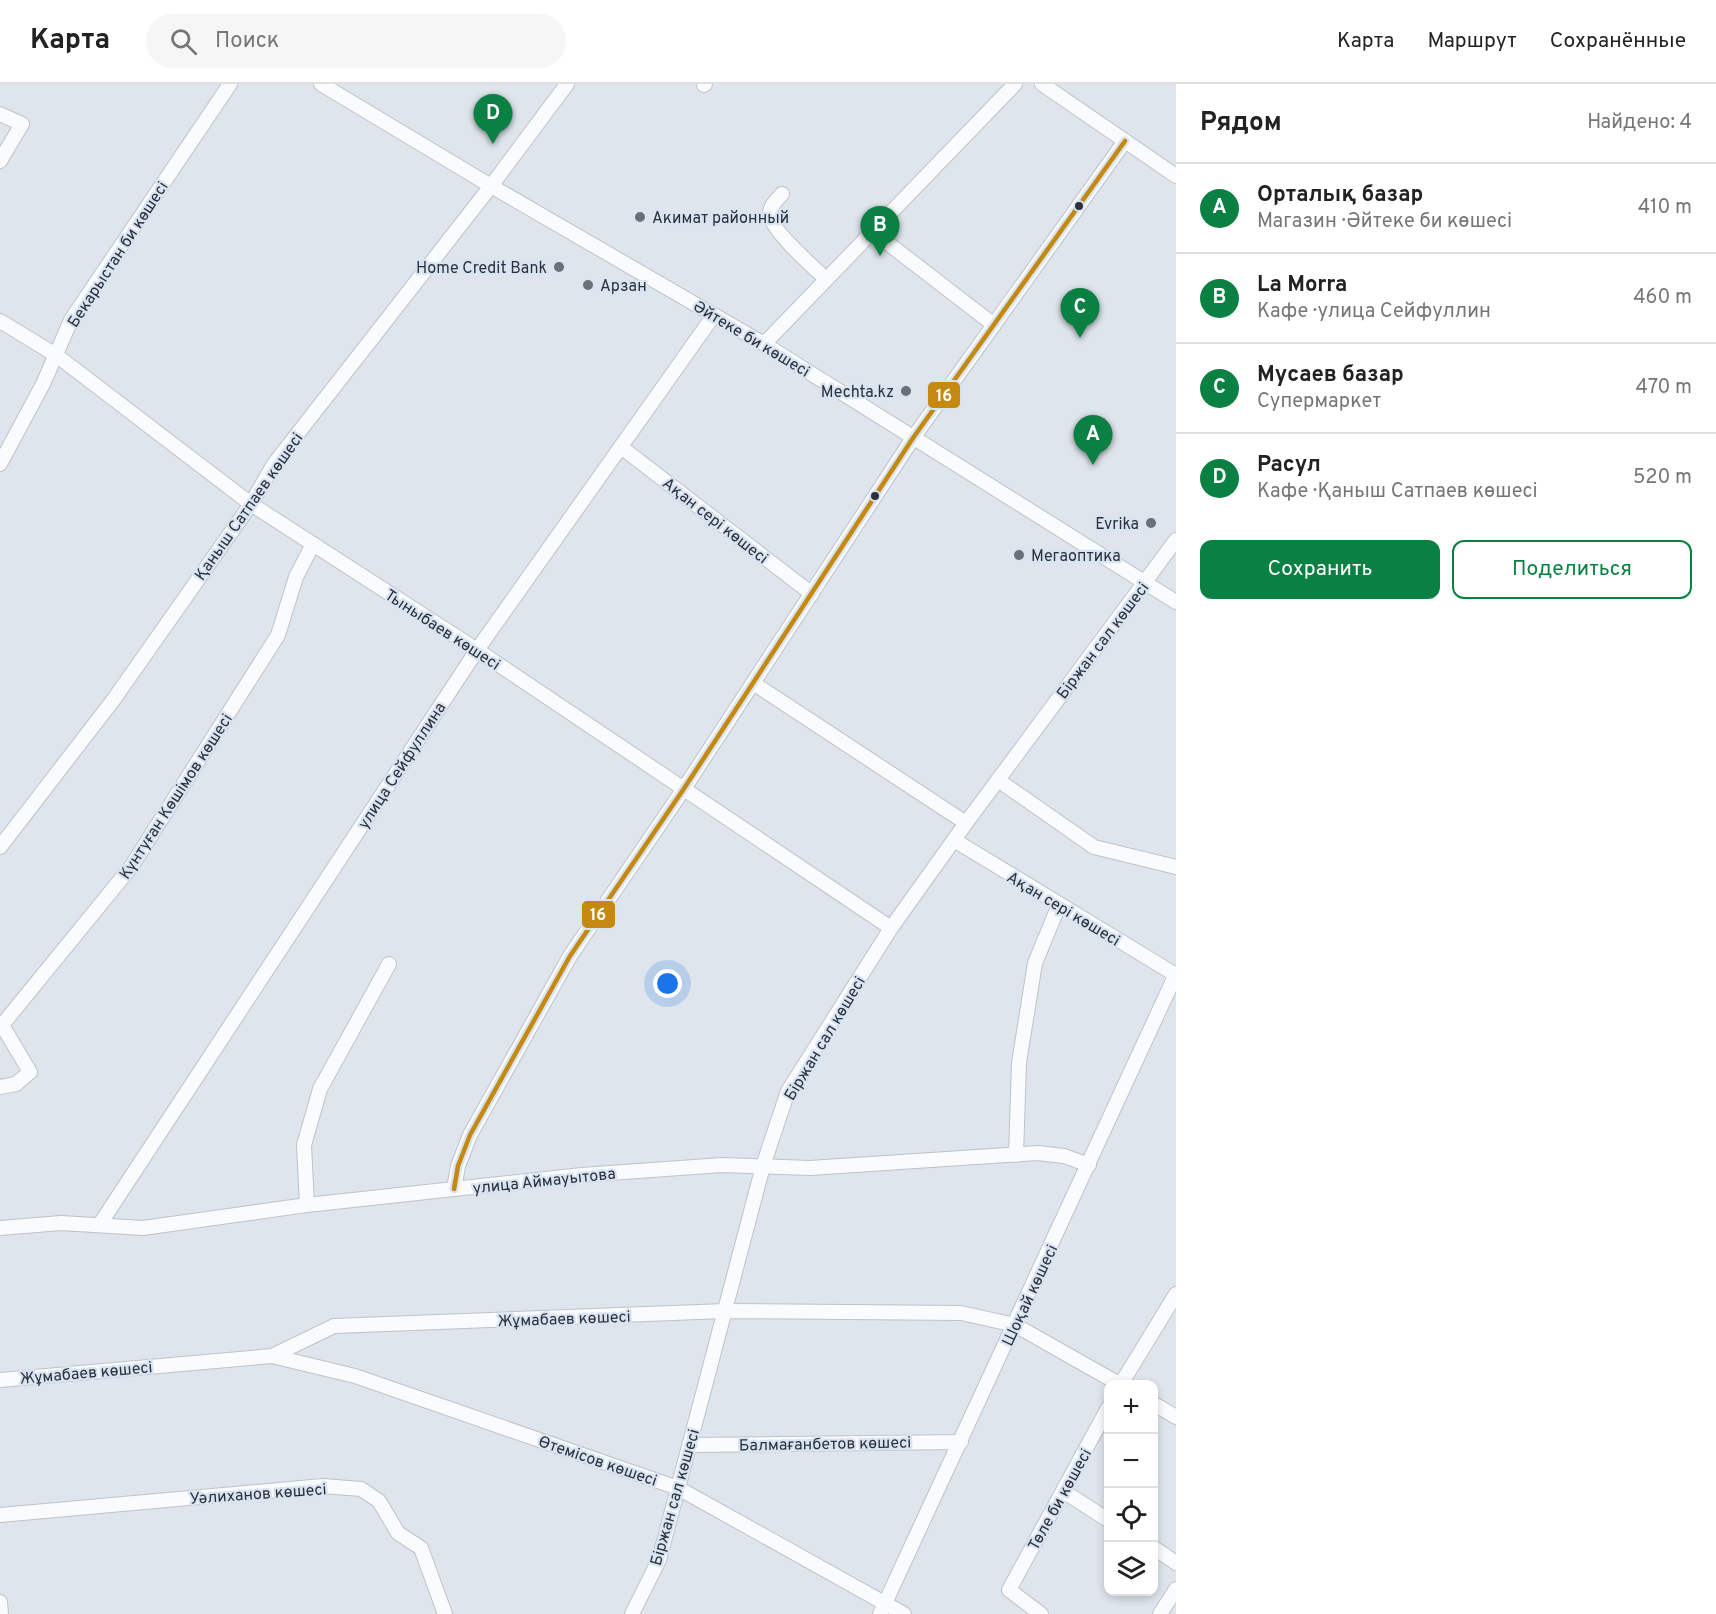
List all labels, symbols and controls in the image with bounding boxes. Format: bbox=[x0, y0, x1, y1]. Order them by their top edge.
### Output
search box bbox=[146, 14, 566, 68]
text: Карта bbox=[30, 23, 110, 59]
icon: search bbox=[167, 25, 200, 58]
text: Поиск bbox=[215, 28, 279, 55]
text: Карта bbox=[1337, 28, 1394, 55]
text: Маршрут bbox=[1427, 28, 1517, 55]
text: Сохранённые bbox=[1550, 28, 1686, 55]
pin: D bbox=[474, 94, 512, 144]
text: Рядом bbox=[1200, 107, 1282, 140]
text: Найдено: 4 bbox=[1587, 110, 1692, 136]
street label: Бекарыстан би көшесі bbox=[64, 178, 173, 332]
text: Орталық базар bbox=[1257, 182, 1423, 209]
text: A bbox=[1212, 195, 1227, 221]
text: 410 m bbox=[1638, 195, 1692, 221]
unlabelled marker bbox=[1073, 200, 1085, 212]
pin: B bbox=[860, 206, 900, 256]
place label: Акимат районный bbox=[652, 209, 789, 229]
text: Магазин · Әйтеке би көшесі bbox=[1257, 209, 1512, 235]
marker: Акимат районный bbox=[633, 210, 647, 224]
place label: Home Credit Bank bbox=[416, 259, 547, 279]
marker: Home Credit Bank bbox=[552, 260, 566, 274]
text: La Morra bbox=[1257, 272, 1347, 299]
place label: Арзан bbox=[600, 277, 647, 297]
marker: Арзан bbox=[581, 278, 595, 292]
text: B bbox=[1213, 285, 1226, 311]
text: 460 m bbox=[1633, 285, 1692, 311]
pin: C bbox=[1060, 288, 1100, 338]
street label: Әйтеке би көшесі bbox=[689, 297, 813, 382]
text: Кафе · улица Сейфуллин bbox=[1257, 299, 1491, 325]
text: Мусаев базар bbox=[1257, 362, 1404, 389]
text: C bbox=[1213, 375, 1226, 401]
text: 470 m bbox=[1635, 375, 1692, 401]
line badge: 16 bbox=[927, 381, 961, 409]
place label: Mechta.kz bbox=[821, 383, 894, 403]
marker: Mechta.kz bbox=[899, 384, 913, 398]
text: 16 bbox=[936, 387, 952, 407]
text: Супермаркет bbox=[1257, 389, 1381, 415]
pin: A bbox=[1074, 416, 1112, 465]
street label: Қаныш Сатпаев көшесі bbox=[191, 429, 308, 585]
text: Расул bbox=[1257, 452, 1321, 479]
text: D bbox=[1212, 465, 1227, 491]
text: 520 m bbox=[1633, 465, 1692, 491]
street label: Ақан сері көшесі bbox=[658, 474, 772, 569]
text: Кафе · Қаныш Сатпаев көшесі bbox=[1257, 479, 1538, 505]
unlabelled marker bbox=[869, 490, 881, 502]
place label: Evrika bbox=[1095, 515, 1139, 535]
marker: Evrika bbox=[1144, 516, 1158, 530]
button: Сохранить bbox=[1200, 540, 1440, 599]
button: Поделиться bbox=[1452, 540, 1692, 599]
place label: Мегаоптика bbox=[1031, 547, 1121, 567]
marker: Мегаоптика bbox=[1012, 548, 1026, 562]
street label: Біржан сал көшесі bbox=[1053, 579, 1154, 704]
street label: Тыныбаев көшесі bbox=[380, 586, 503, 675]
street label: улица Сейфуллина bbox=[354, 699, 451, 833]
street label: Күнтуған Көшімов көшесі bbox=[116, 711, 238, 884]
street label: Ақан сері көшесі bbox=[1003, 868, 1123, 951]
line badge: 16 bbox=[581, 900, 616, 929]
text: 16 bbox=[590, 906, 606, 926]
your location bbox=[653, 969, 682, 998]
street label: Біржан сал көшесі bbox=[781, 973, 871, 1105]
street label: улица Аймауытова bbox=[472, 1165, 617, 1199]
street label: Шоқай көшесі bbox=[999, 1242, 1063, 1350]
street label: Жұмабаев көшесі bbox=[497, 1308, 631, 1332]
street label: Жұмабаев көшесі bbox=[19, 1358, 153, 1390]
map controls bbox=[1104, 1380, 1158, 1596]
button: + bbox=[1104, 1380, 1158, 1434]
street label: Біржан сал көшесі bbox=[647, 1427, 705, 1568]
street label: Өтемісов көшесі bbox=[535, 1432, 660, 1492]
street label: Балмағанбетов көшесі bbox=[739, 1433, 911, 1457]
button: − bbox=[1104, 1434, 1158, 1488]
street label: Төле би көшесі bbox=[1025, 1446, 1097, 1554]
street label: Уәлиханов көшесі bbox=[189, 1480, 327, 1510]
button: locate bbox=[1104, 1488, 1158, 1542]
button: layers bbox=[1104, 1542, 1158, 1596]

